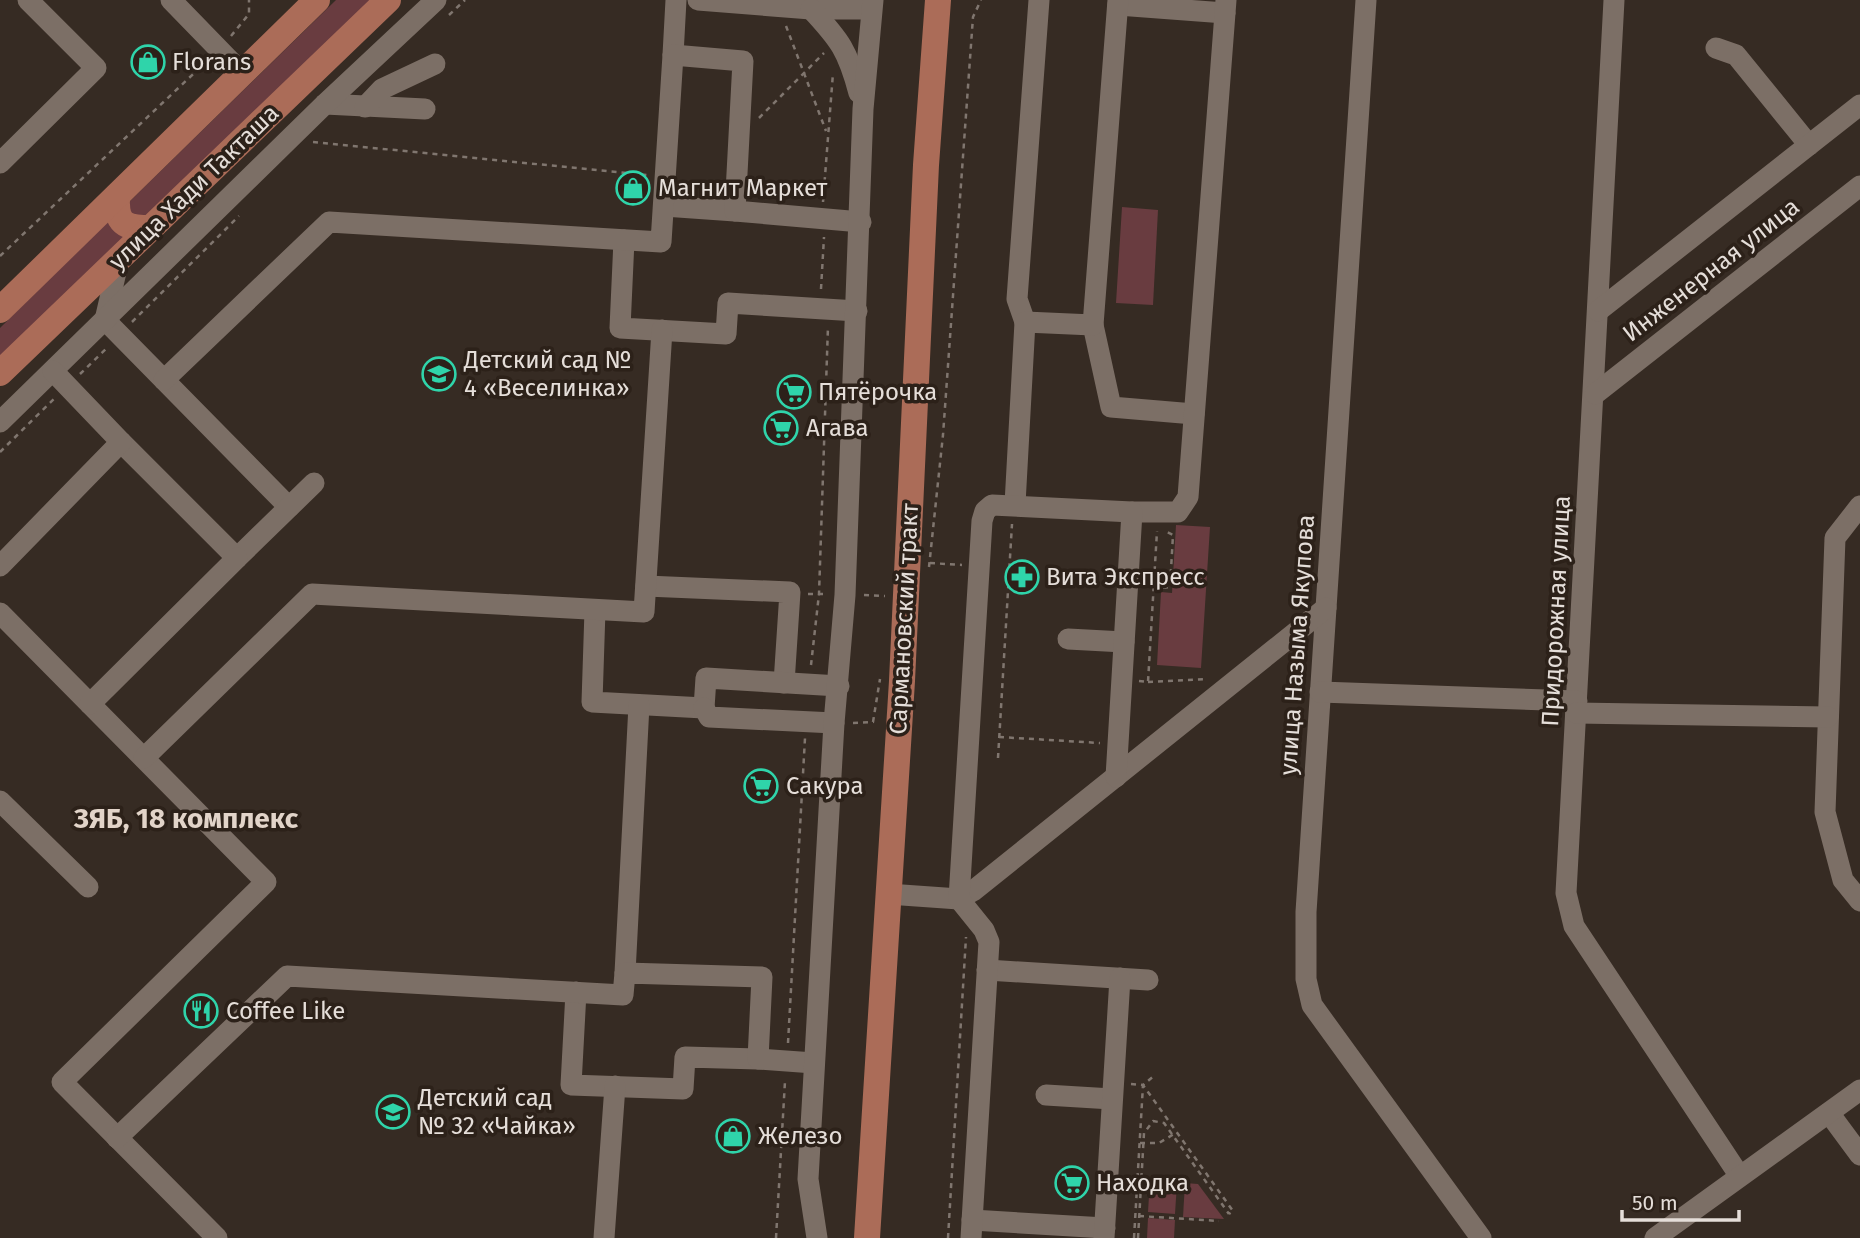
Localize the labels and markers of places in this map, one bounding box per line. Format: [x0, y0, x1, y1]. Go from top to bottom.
shop icon: Florans [129, 43, 167, 81]
place label: Florans [172, 48, 251, 76]
shop icon: Магнит Маркет [614, 169, 652, 207]
place label: Магнит Маркет [658, 174, 828, 202]
place label: Детский сад № 4 «Веселинка» [463, 346, 631, 402]
school or university icon: Детский сад № 4 «Веселинка» [420, 355, 458, 393]
supermarket icon: Пятёрочка [775, 373, 813, 411]
place label: Пятёрочка [818, 378, 937, 406]
supermarket icon: Агава [762, 409, 800, 447]
place label: Агава [806, 414, 869, 442]
pharmacy icon: Вита Экспресс [1003, 558, 1041, 596]
place label: Вита Экспресс [1046, 563, 1205, 591]
supermarket icon: Сакура [742, 767, 780, 805]
place label: Сакура [786, 772, 864, 800]
restaurant icon: Coffee Like [182, 992, 220, 1030]
place label: Coffee Like [226, 997, 345, 1025]
place label: Детский сад № 32 «Чайка» [417, 1084, 576, 1140]
school or university icon: Детский сад № 32 «Чайка» [374, 1093, 412, 1131]
shop icon: Железо [714, 1117, 752, 1155]
place label: Железо [758, 1122, 842, 1150]
supermarket icon: Находка [1053, 1164, 1091, 1202]
place label: Находка [1096, 1169, 1189, 1197]

